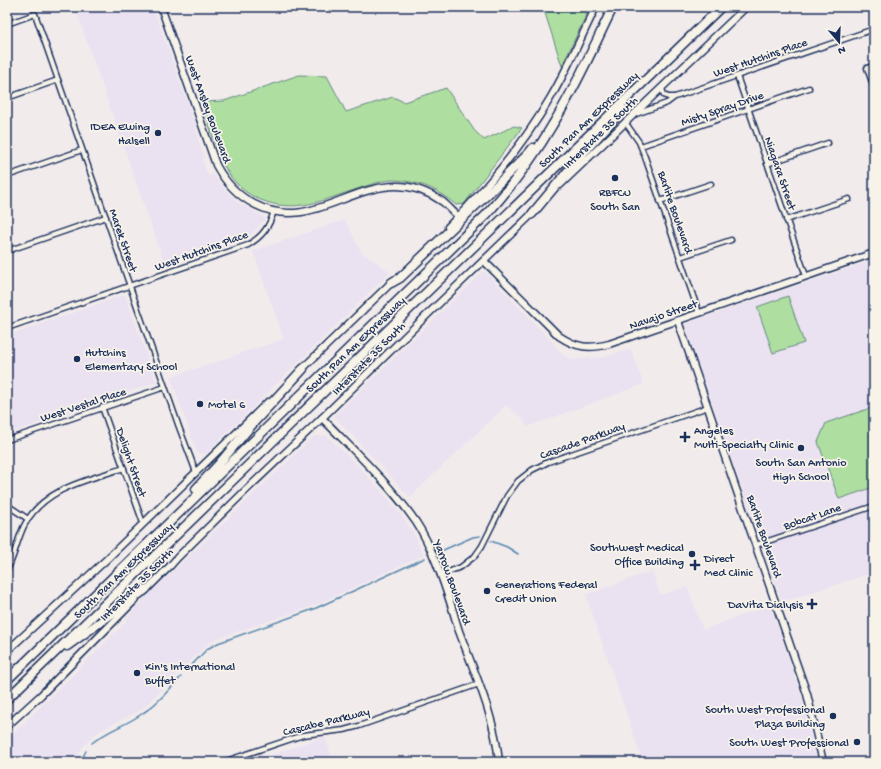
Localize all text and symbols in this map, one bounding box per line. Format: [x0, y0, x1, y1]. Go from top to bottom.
north arrow [819, 22, 859, 62]
street label: West Hutchins Place [712, 36, 810, 81]
text: N [836, 43, 847, 56]
street label: West Ansley Boulevard [181, 54, 233, 166]
street label: South Pan Am Expressway [537, 69, 642, 172]
street label: Misty Spray Drive [680, 89, 766, 131]
street label: Interstate 35 South [561, 94, 642, 173]
place label: IDEA Ewing Halsell [90, 121, 150, 149]
marker: IDEA Ewing Halsell [153, 128, 163, 138]
street label: Niagara Street [760, 135, 799, 213]
street label: Barlite Boulevard [653, 169, 695, 257]
marker: RBFCU South San [610, 173, 620, 183]
place label: RBFCU South San [590, 187, 640, 215]
street label: Marek Street [105, 207, 140, 275]
street label: West Hutchins Place [153, 228, 251, 275]
street label: South Pan Am Expressway [304, 294, 409, 397]
street label: Navajo Street [628, 297, 701, 334]
street label: Interstate 35 South [330, 319, 409, 399]
place label: Hutchins Elementary School [85, 347, 178, 375]
marker: Hutchins Elementary School [72, 354, 82, 364]
street label: West Vestal Place [39, 385, 129, 426]
marker: Motel 6 [195, 399, 205, 409]
place label: Motel 6 [208, 399, 246, 413]
street label: Cascade Parkway [538, 420, 627, 464]
street label: Delight Street [111, 425, 149, 500]
place label: Angeles Multi-Specialty Clinic [694, 425, 794, 453]
marker: Angeles Multi-Specialty Clinic [679, 431, 691, 443]
marker: South San Antonio High School [796, 443, 806, 453]
place label: South San Antonio High School [756, 457, 846, 485]
street label: Barlite Boulevard [742, 493, 784, 581]
street label: Bobcat Lane [781, 501, 844, 535]
street label: South Pan Am Expressway [72, 520, 177, 623]
street label: Yarrow Boulevard [429, 537, 473, 628]
place label: Southwest Medical Office Building [590, 542, 684, 570]
street label: Interstate 35 South [98, 545, 177, 625]
marker: Southwest Medical Office Building [687, 549, 697, 559]
place label: Direct Med Clinic [703, 553, 753, 581]
marker: Direct Med Clinic [689, 559, 701, 571]
place label: Generations Federal Credit Union [495, 579, 598, 607]
marker: Generations Federal Credit Union [482, 586, 492, 596]
marker: DaVita Dialysis [806, 598, 818, 610]
place label: DaVita Dialysis [727, 599, 804, 613]
place label: Kin's International Buffet [144, 661, 236, 689]
marker: Kin's International Buffet [132, 668, 142, 678]
place label: South West Professional Plaza Building [705, 704, 825, 732]
street label: Cascabe Parkway [282, 705, 371, 740]
marker: South West Professional Plaza Building [828, 711, 838, 721]
place label: South West Professional [729, 737, 849, 751]
marker: South West Professional [852, 737, 862, 747]

